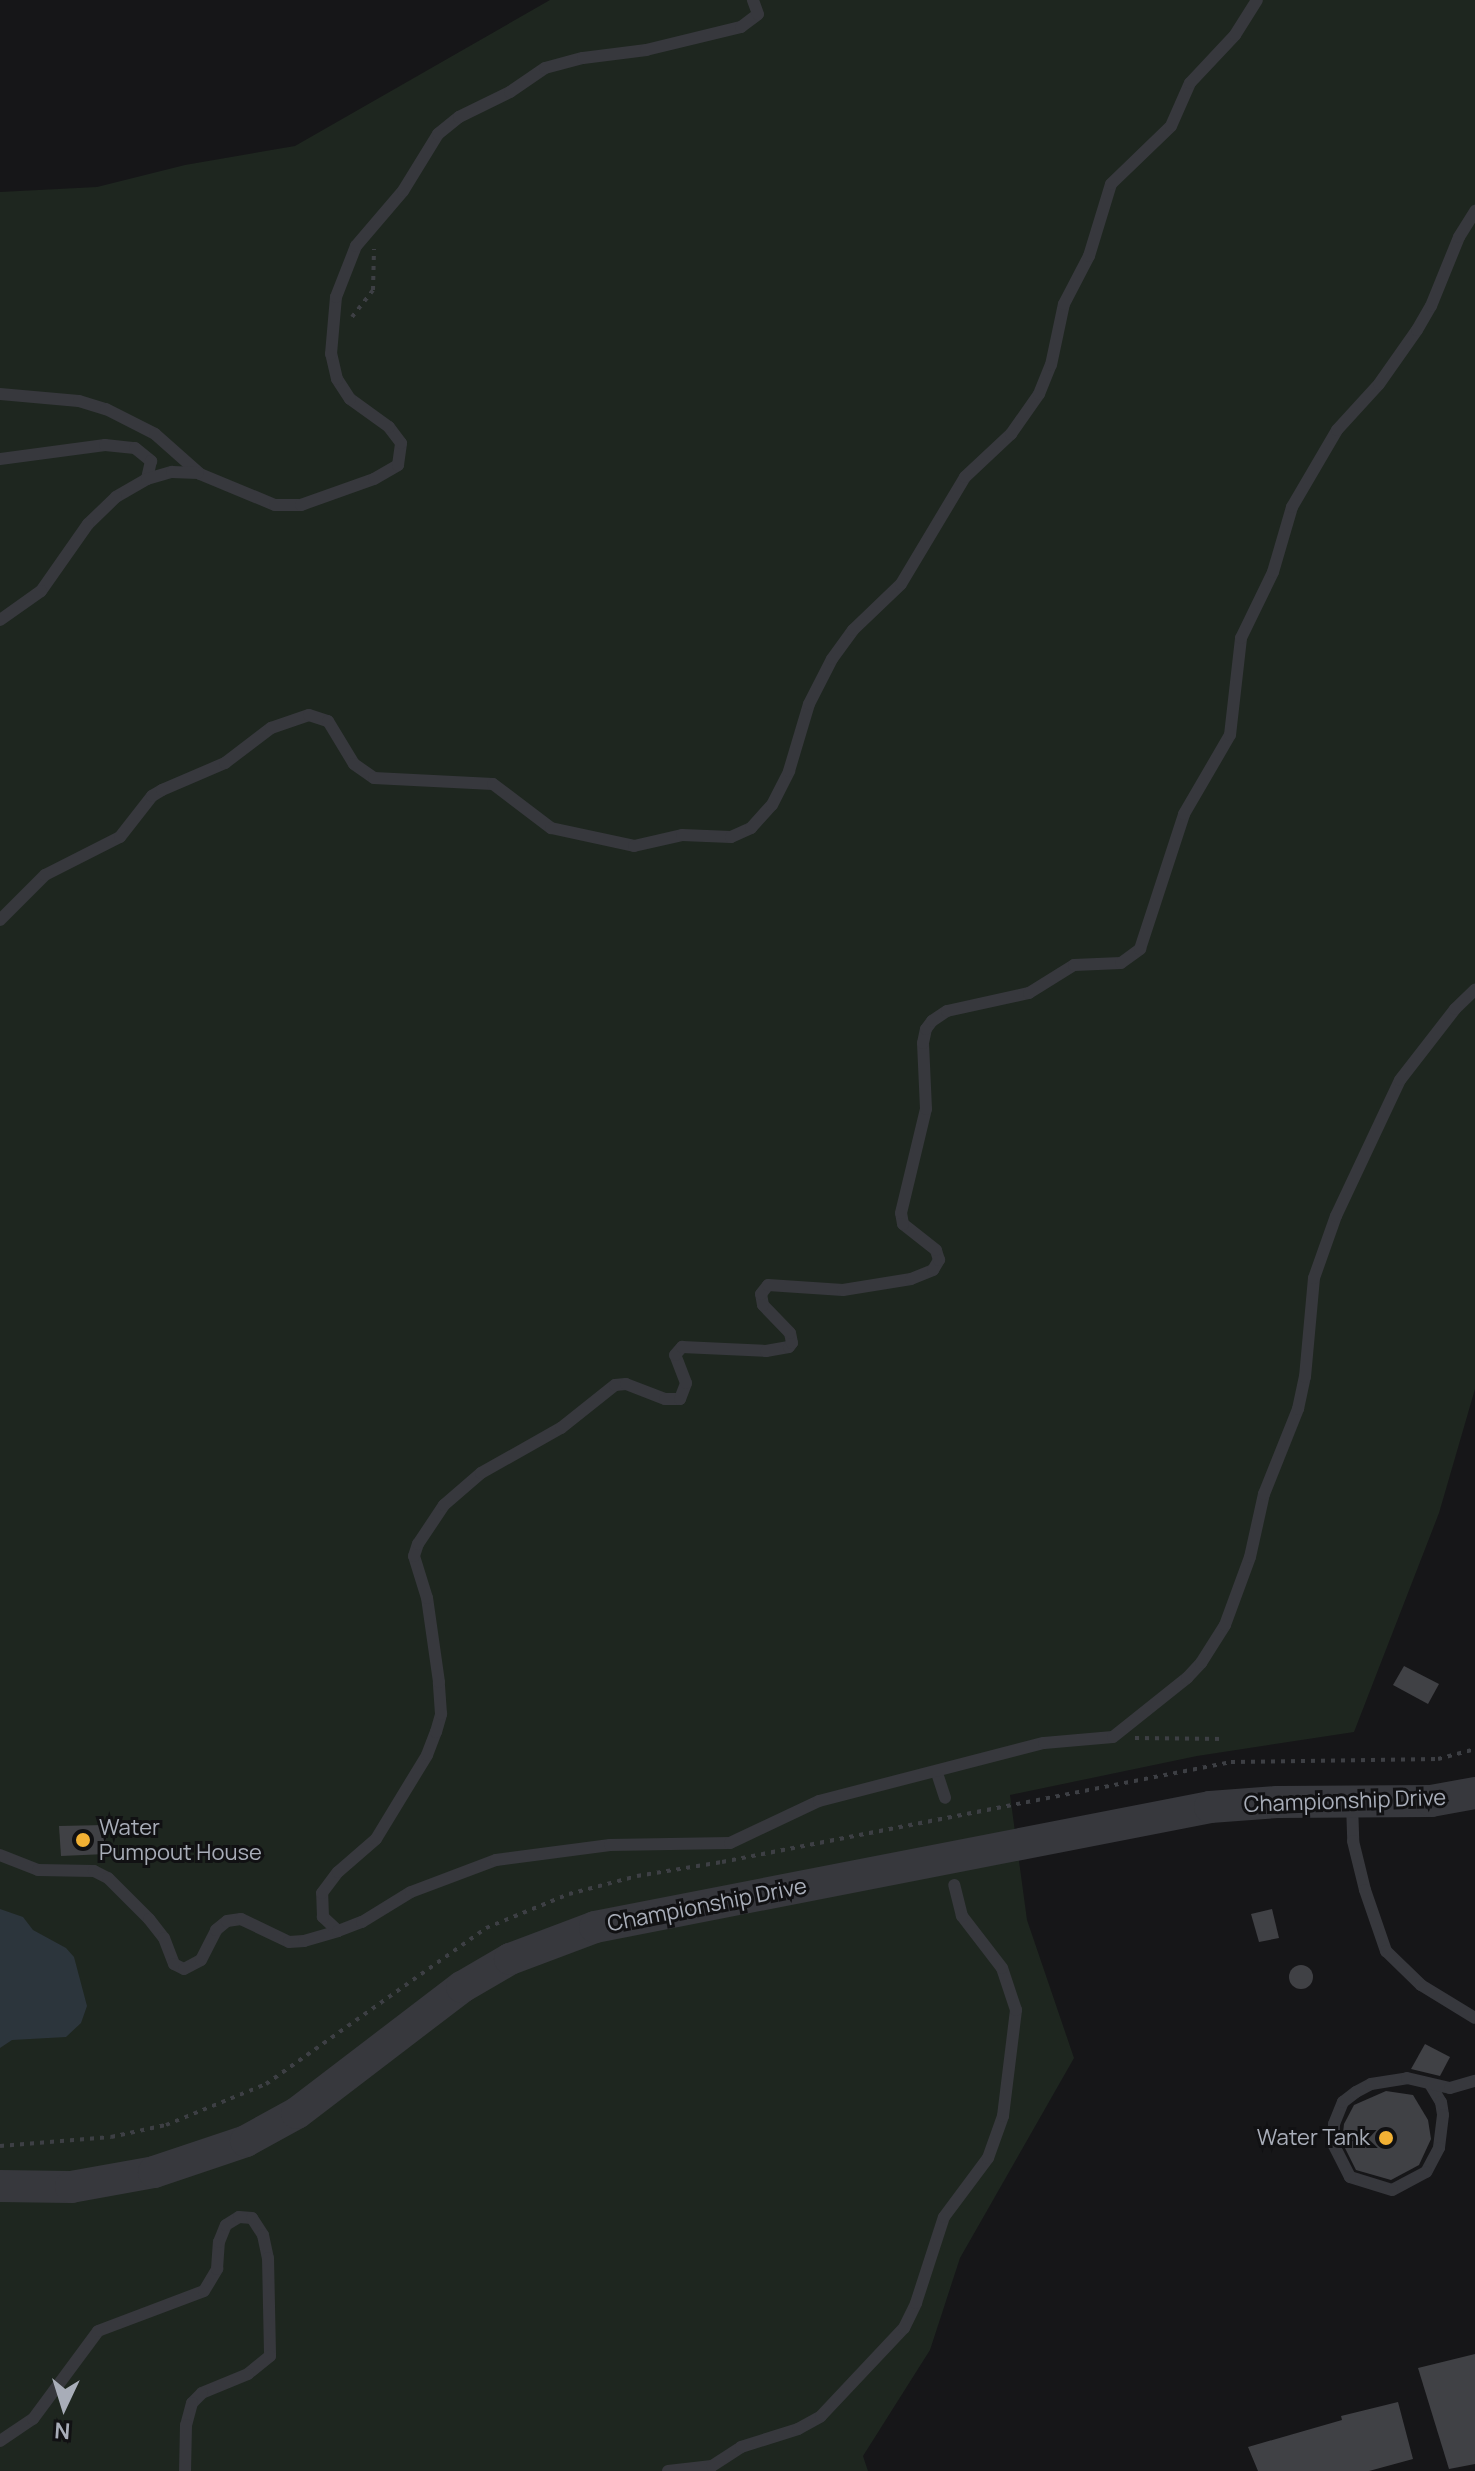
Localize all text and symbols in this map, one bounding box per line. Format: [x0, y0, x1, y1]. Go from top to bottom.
street label: Championship Drive [1243, 1784, 1447, 1818]
place label: Water Pumpout House [99, 1814, 262, 1866]
marker: Water Pumpout House [74, 1831, 92, 1849]
street label: Championship Drive [605, 1873, 809, 1937]
place label: Water Tank [1257, 2125, 1370, 2151]
marker: Water Tank [1377, 2129, 1395, 2147]
north arrow [24, 2367, 104, 2447]
text: N [53, 2415, 71, 2446]

